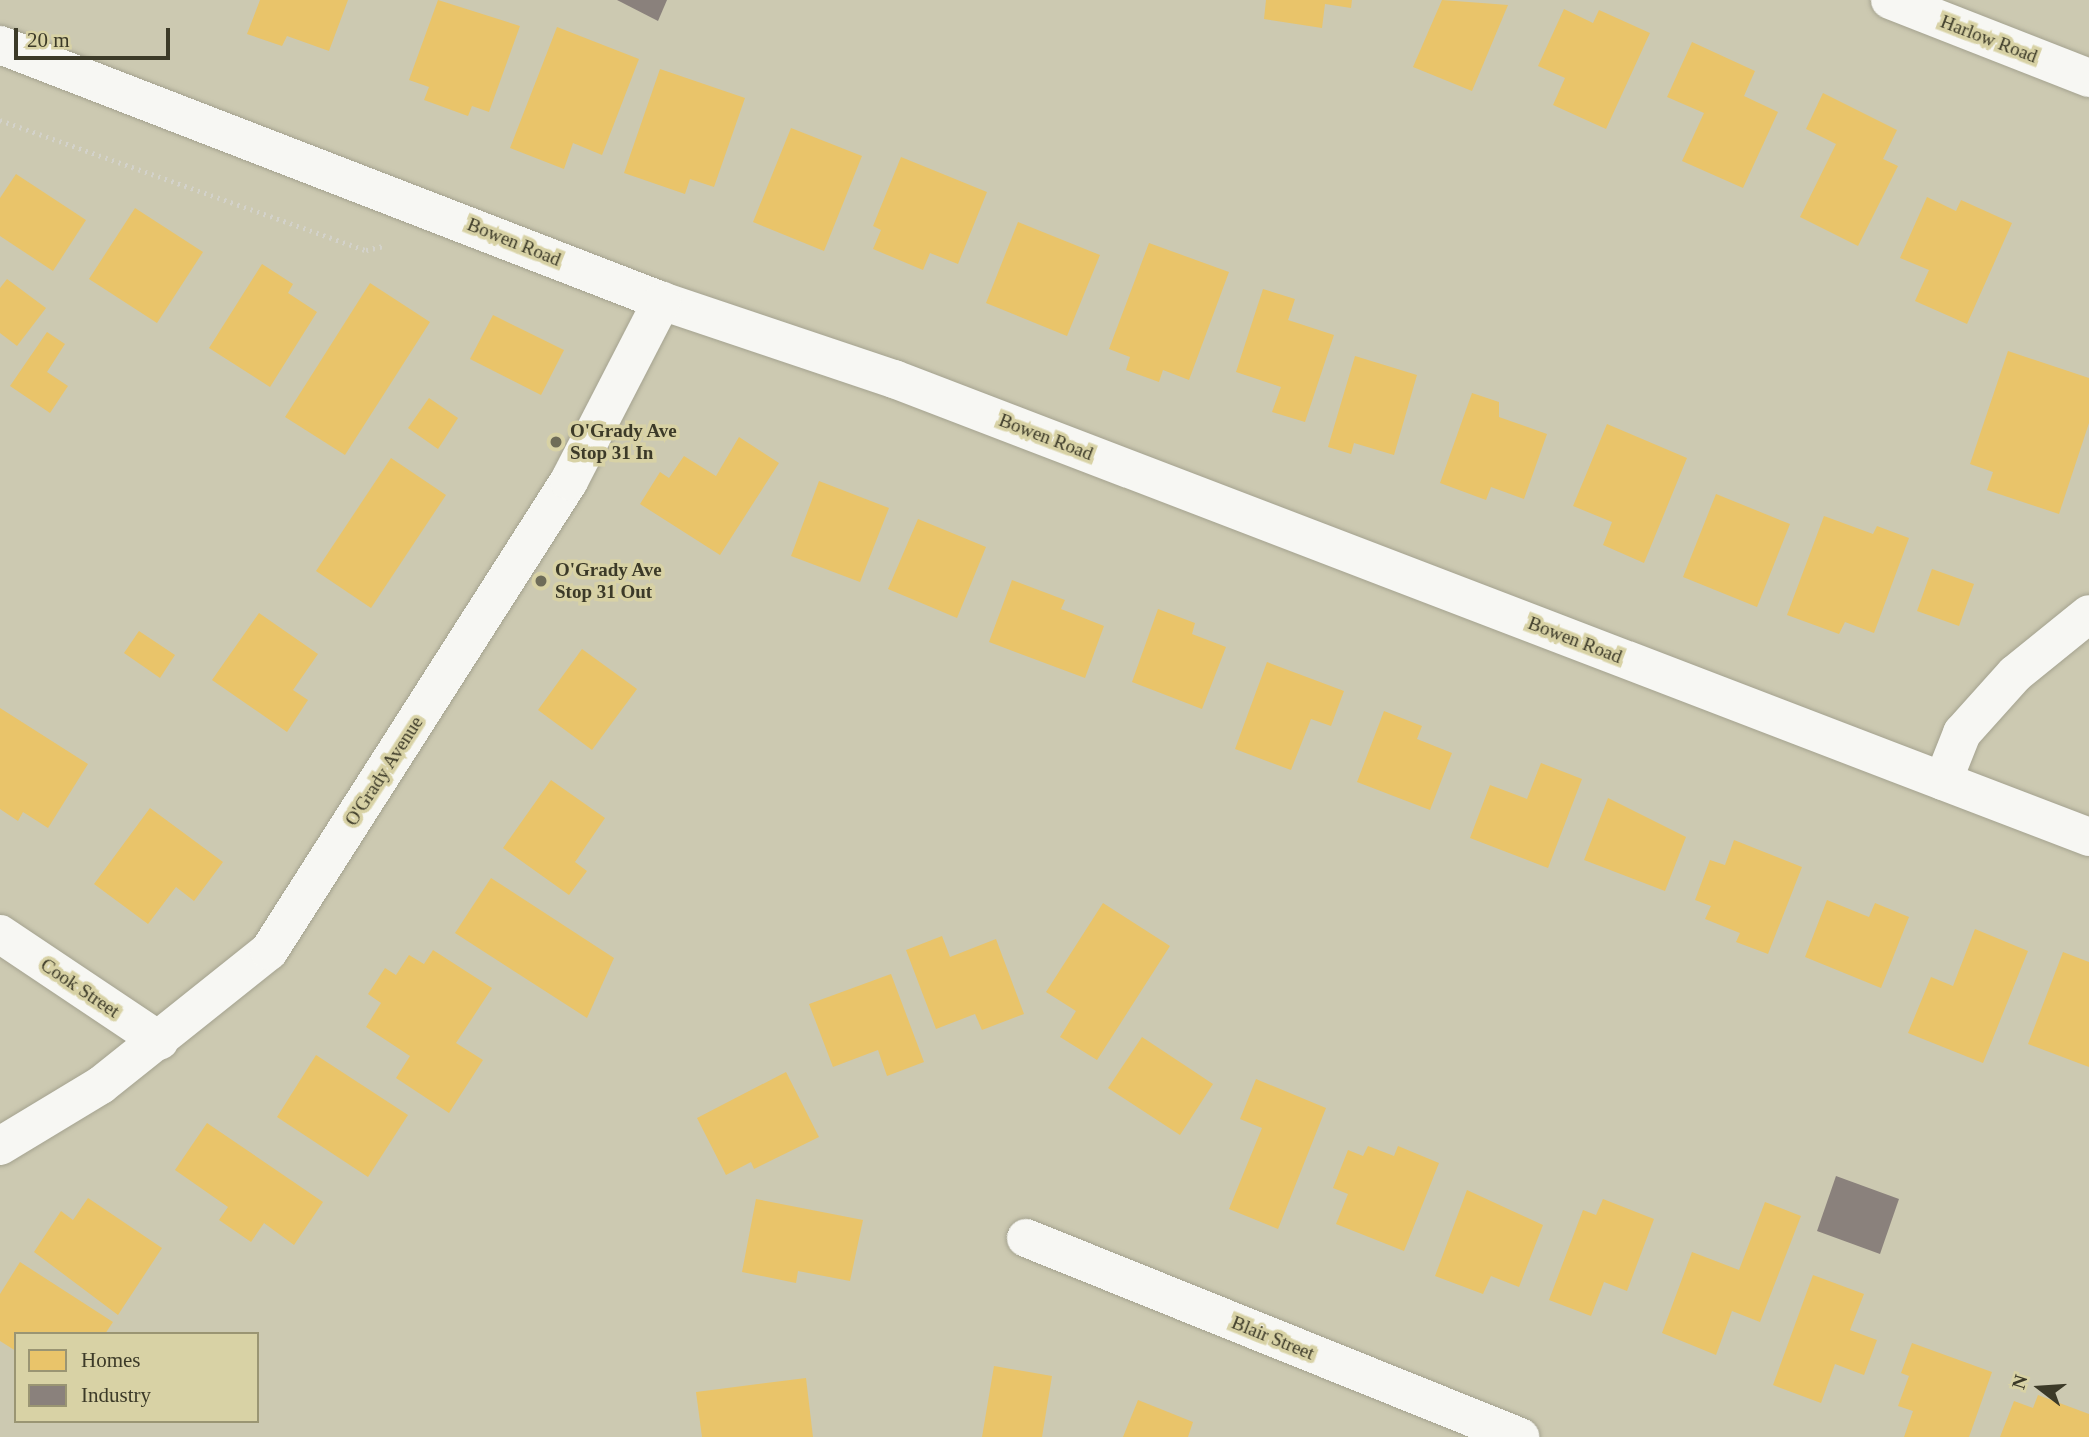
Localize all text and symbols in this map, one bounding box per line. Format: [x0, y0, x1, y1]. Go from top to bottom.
street label: Harlow Road [1937, 10, 2041, 68]
scale bar [18, 14, 173, 58]
text: 20 m [27, 28, 70, 52]
street label: Bowen Road [464, 213, 564, 271]
street label: Bowen Road [996, 409, 1096, 465]
place label: O'Grady Ave Stop 31 In [570, 420, 678, 464]
marker: O'Grady Ave Stop 31 In [548, 434, 564, 450]
place label: O'Grady Ave Stop 31 Out [555, 559, 663, 603]
marker: O'Grady Ave Stop 31 Out [533, 573, 549, 589]
street label: Bowen Road [1525, 612, 1625, 668]
street label: O'Grady Avenue [340, 712, 428, 830]
street label: Cook Street [36, 953, 124, 1023]
street label: Blair Street [1228, 1311, 1318, 1365]
legend [14, 1332, 259, 1423]
text: Homes [81, 1348, 141, 1372]
north arrow [2005, 1353, 2075, 1423]
text: N [2007, 1372, 2031, 1391]
text: Industry [81, 1383, 151, 1407]

